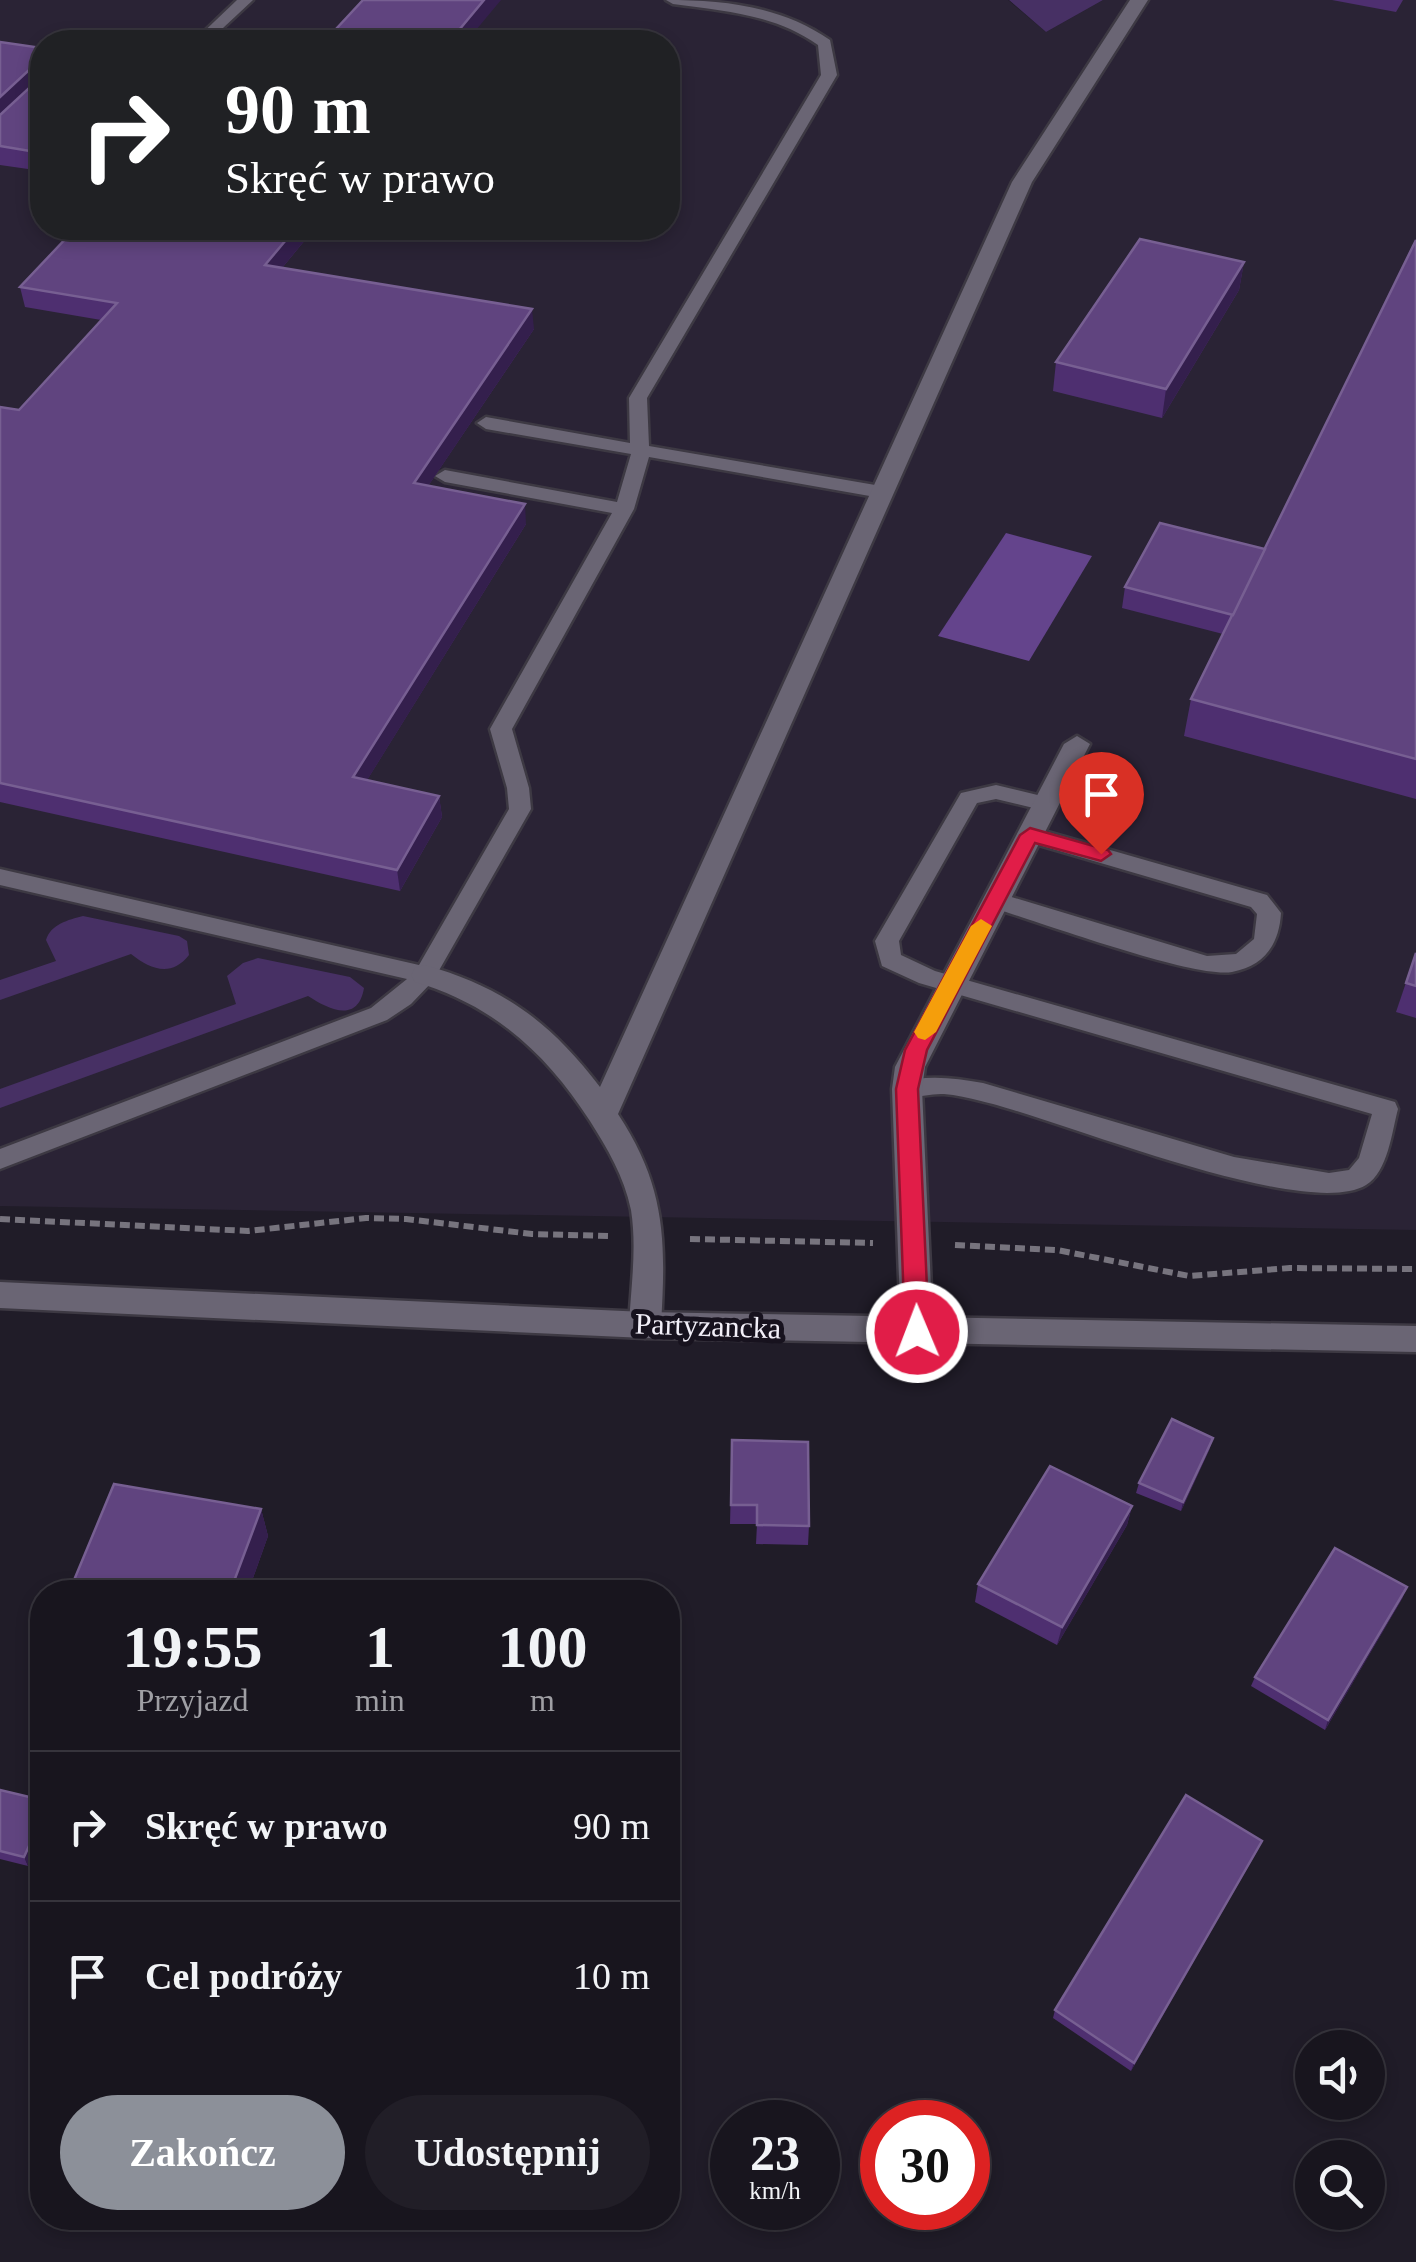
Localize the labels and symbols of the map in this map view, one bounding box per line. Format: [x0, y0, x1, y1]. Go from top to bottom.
pin [1059, 752, 1144, 855]
position arrow [865, 1280, 969, 1384]
street label: Partyzancka [634, 1306, 782, 1345]
speed limit sign: 30 [860, 2100, 990, 2230]

